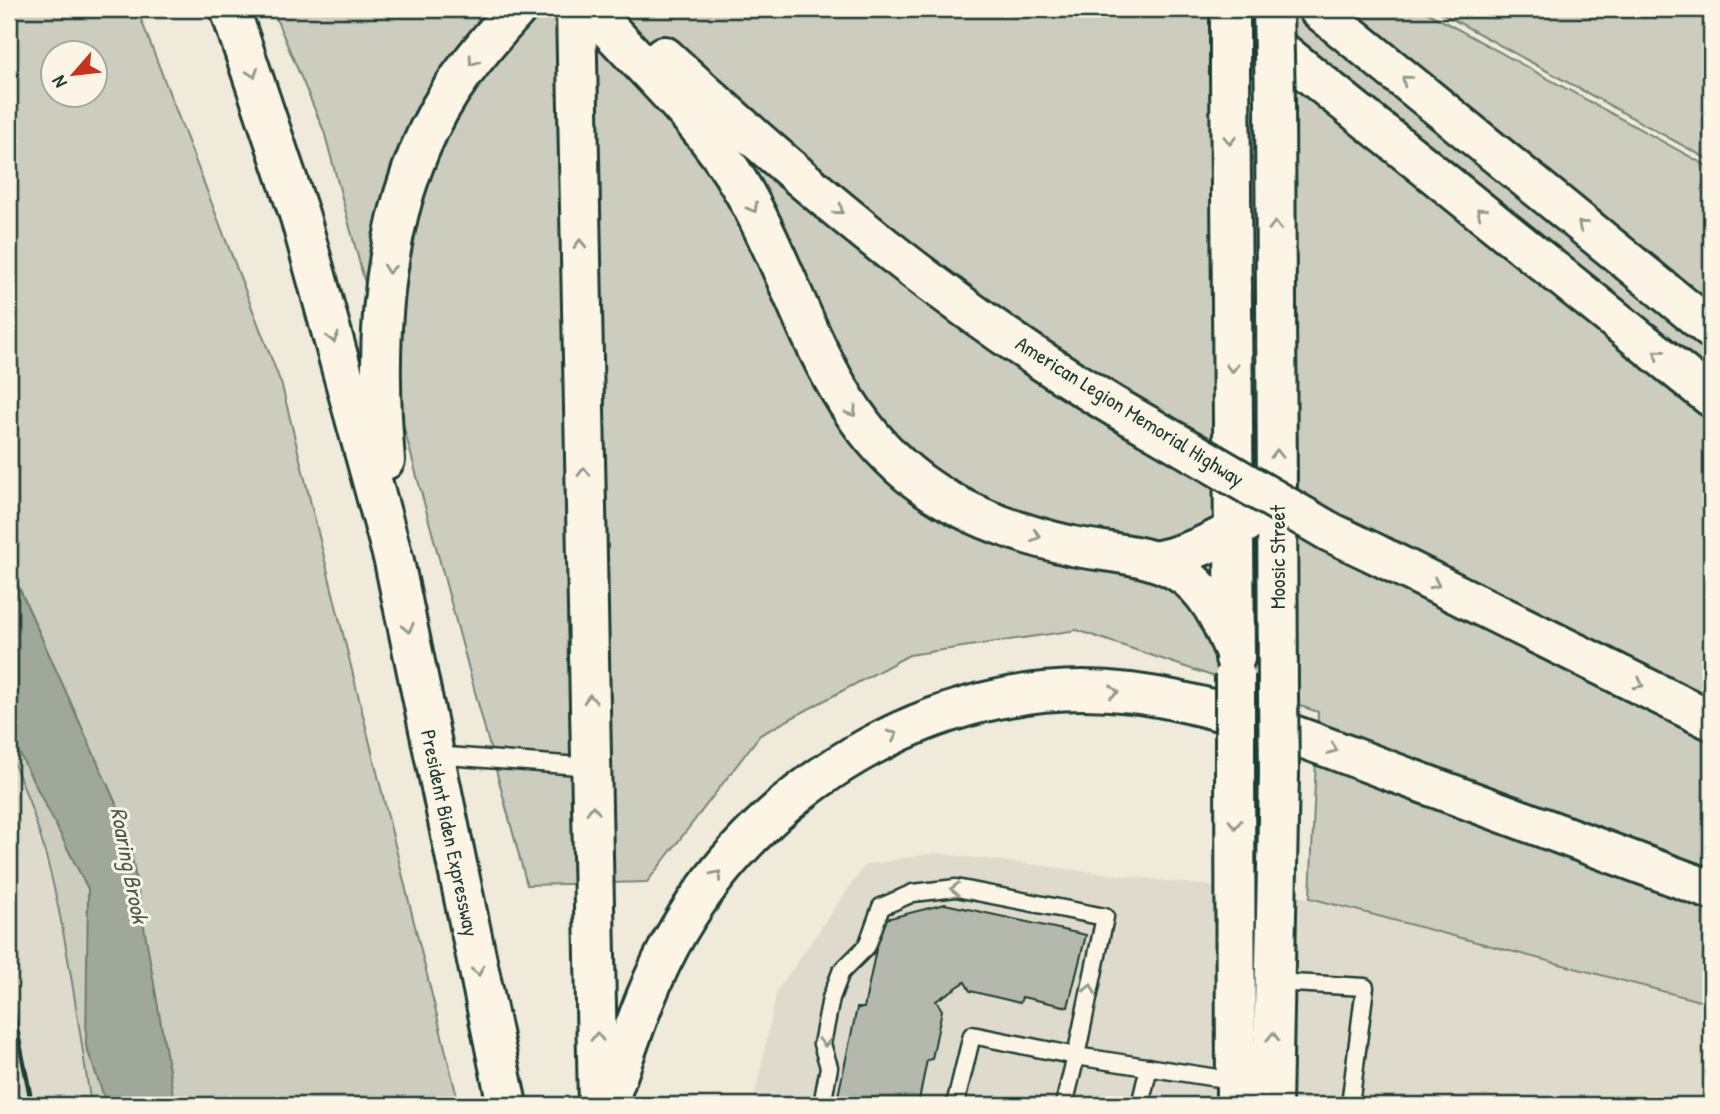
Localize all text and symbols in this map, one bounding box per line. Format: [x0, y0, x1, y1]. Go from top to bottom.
north arrow [38, 38, 108, 108]
one-way arrow [469, 53, 482, 66]
one-way arrow [245, 66, 259, 78]
text: N [45, 71, 73, 93]
one-way arrow [1401, 76, 1413, 89]
one-way arrow [1223, 135, 1238, 146]
one-way arrow [745, 201, 758, 213]
one-way arrow [832, 201, 844, 214]
one-way arrow [1476, 208, 1489, 220]
one-way arrow [1267, 220, 1283, 231]
one-way arrow [1577, 221, 1590, 233]
one-way arrow [572, 238, 588, 249]
one-way arrow [382, 264, 397, 275]
street label: American Legion Memorial Highway [1010, 329, 1250, 493]
one-way arrow [324, 331, 339, 343]
one-way arrow [1653, 350, 1666, 363]
one-way arrow [1224, 363, 1240, 374]
one-way arrow [844, 404, 857, 417]
one-way arrow [1269, 448, 1284, 459]
one-way arrow [576, 466, 592, 476]
street label: Moosic Street [1263, 504, 1292, 609]
one-way arrow [1030, 528, 1042, 543]
one-way arrow [1428, 575, 1440, 589]
one-way arrow [399, 622, 414, 634]
one-way arrow [1632, 676, 1644, 690]
one-way arrow [1109, 684, 1120, 700]
one-way arrow [582, 693, 597, 704]
street label: President Biden Expressway [414, 727, 486, 939]
one-way arrow [886, 729, 898, 743]
one-way arrow [1327, 740, 1339, 754]
water label: Roaring Brook [103, 804, 157, 928]
one-way arrow [585, 804, 601, 814]
one-way arrow [1227, 820, 1243, 830]
one-way arrow [708, 870, 721, 882]
one-way arrow [949, 882, 960, 897]
one-way arrow [470, 965, 485, 977]
one-way arrow [1082, 983, 1096, 995]
one-way arrow [589, 1031, 604, 1042]
one-way arrow [1265, 1031, 1281, 1042]
one-way arrow [817, 1037, 833, 1048]

